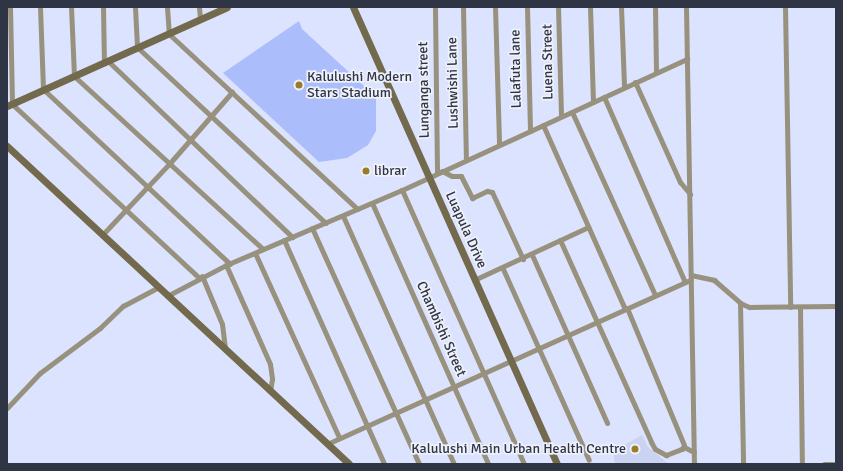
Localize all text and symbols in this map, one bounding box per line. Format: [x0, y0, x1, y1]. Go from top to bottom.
street label: Luena Street [539, 24, 557, 100]
street label: Lalafuta lane [507, 29, 525, 109]
street label: Lushwishi Lane [444, 37, 462, 129]
street label: Lunganga street [415, 41, 433, 139]
place label: Kalulushi Modern Stars Stadium [307, 69, 412, 102]
marker: Kalulushi Modern Stars Stadium [294, 80, 304, 90]
place label: librar [374, 163, 407, 179]
marker: librar [361, 166, 371, 176]
street label: Luapula Drive [442, 189, 490, 271]
street label: Chambishi Street [412, 279, 470, 379]
place label: Kalulushi Main Urban Health Centre [411, 441, 626, 457]
marker: Kalulushi Main Urban Health Centre [629, 443, 641, 455]

